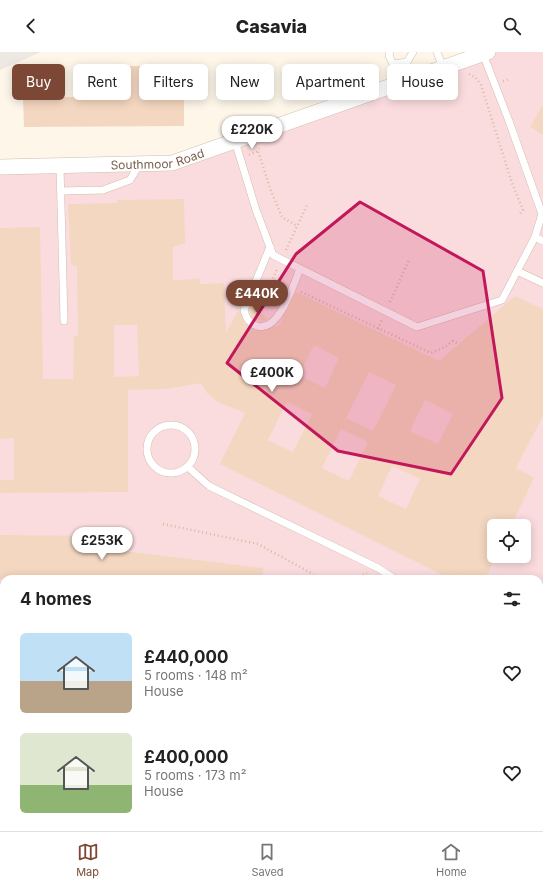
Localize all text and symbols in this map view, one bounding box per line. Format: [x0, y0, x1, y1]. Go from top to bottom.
icon: back [20, 15, 42, 37]
icon: search [501, 15, 523, 37]
text: Casavia [236, 16, 307, 37]
chip: Buy [12, 64, 65, 100]
chip: Rent [73, 64, 131, 100]
chip: Filters [139, 64, 208, 100]
chip: New [216, 64, 274, 100]
chip: Apartment [282, 64, 379, 100]
chip: House [387, 64, 458, 100]
pin: £220K [224, 116, 280, 150]
text: £220K [231, 121, 273, 137]
street label: Southmoor Road [110, 145, 206, 172]
pin: £440K [229, 280, 285, 314]
text: £440K [235, 285, 279, 301]
pin: £400K [244, 359, 300, 393]
text: £400K [250, 364, 294, 380]
map controls [487, 519, 531, 563]
button: locate [487, 519, 531, 563]
pin: £253K [74, 527, 130, 561]
text: £253K [81, 532, 123, 548]
icon: filters [501, 588, 523, 610]
text: 4 homes [20, 589, 92, 609]
text: £440,000 [144, 647, 228, 667]
icon: home [52, 649, 100, 697]
icon: heart [501, 662, 523, 684]
text: 5 rooms · 148 m² [144, 667, 248, 683]
text: House [144, 683, 184, 699]
text: £400,000 [144, 747, 228, 767]
icon: home [52, 749, 100, 797]
icon: heart [501, 762, 523, 784]
text: 5 rooms · 173 m² [144, 767, 246, 783]
text: House [144, 783, 184, 799]
tab: Map [76, 841, 99, 879]
tab: Saved [251, 841, 284, 879]
tab: Home [436, 841, 467, 879]

